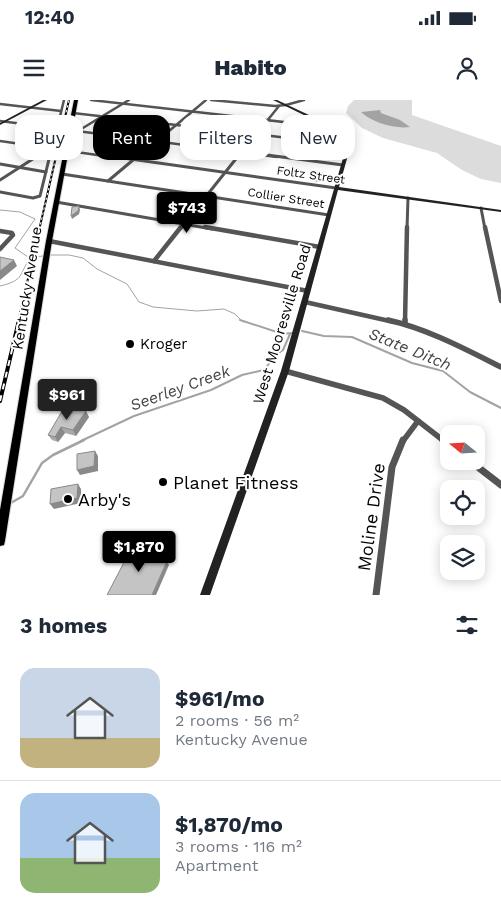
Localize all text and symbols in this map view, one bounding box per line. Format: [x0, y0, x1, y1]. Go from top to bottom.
text: 12:40 [25, 6, 75, 29]
icon: menu [20, 54, 48, 82]
icon: person [453, 54, 481, 82]
text: Habito [214, 55, 287, 80]
chip: Buy [15, 115, 83, 160]
chip: Rent [93, 115, 170, 160]
chip: Filters [180, 115, 271, 160]
chip: New [281, 115, 355, 160]
street label: Foltz Street [276, 163, 346, 187]
street label: Collier Street [247, 185, 325, 211]
pin: $743 [157, 192, 217, 234]
text: $743 [168, 198, 206, 217]
street label: Kentucky Avenue [8, 225, 46, 351]
street label: West Mooresville Road [249, 242, 315, 406]
water label: State Ditch [366, 324, 454, 374]
place label: Kroger [140, 335, 187, 353]
marker: Kroger [124, 338, 136, 350]
water label: Seerley Creek [127, 361, 234, 415]
pin: $961 [37, 378, 97, 421]
text: $961 [49, 385, 85, 404]
north arrow [440, 425, 485, 470]
map controls [440, 425, 485, 580]
street label: Moline Drive [353, 462, 389, 572]
place label: Planet Fitness [173, 472, 298, 493]
marker: Planet Fitness [157, 476, 169, 488]
button: locate [440, 480, 485, 525]
place label: Arby's [78, 489, 131, 510]
marker: Arby's [62, 493, 74, 505]
pin: $1,870 [98, 530, 180, 573]
button: layers [440, 535, 485, 580]
text: $1,870 [114, 537, 164, 556]
icon: filters [453, 611, 481, 639]
text: 3 homes [20, 613, 107, 638]
text: $961/mo [175, 686, 264, 711]
icon: home [60, 688, 120, 748]
text: 2 rooms · 56 m² [175, 711, 299, 730]
text: Kentucky Avenue [175, 730, 308, 749]
text: $1,870/mo [175, 812, 283, 837]
icon: home [60, 813, 120, 873]
text: 3 rooms · 116 m² [175, 837, 302, 856]
text: Apartment [175, 856, 258, 875]

